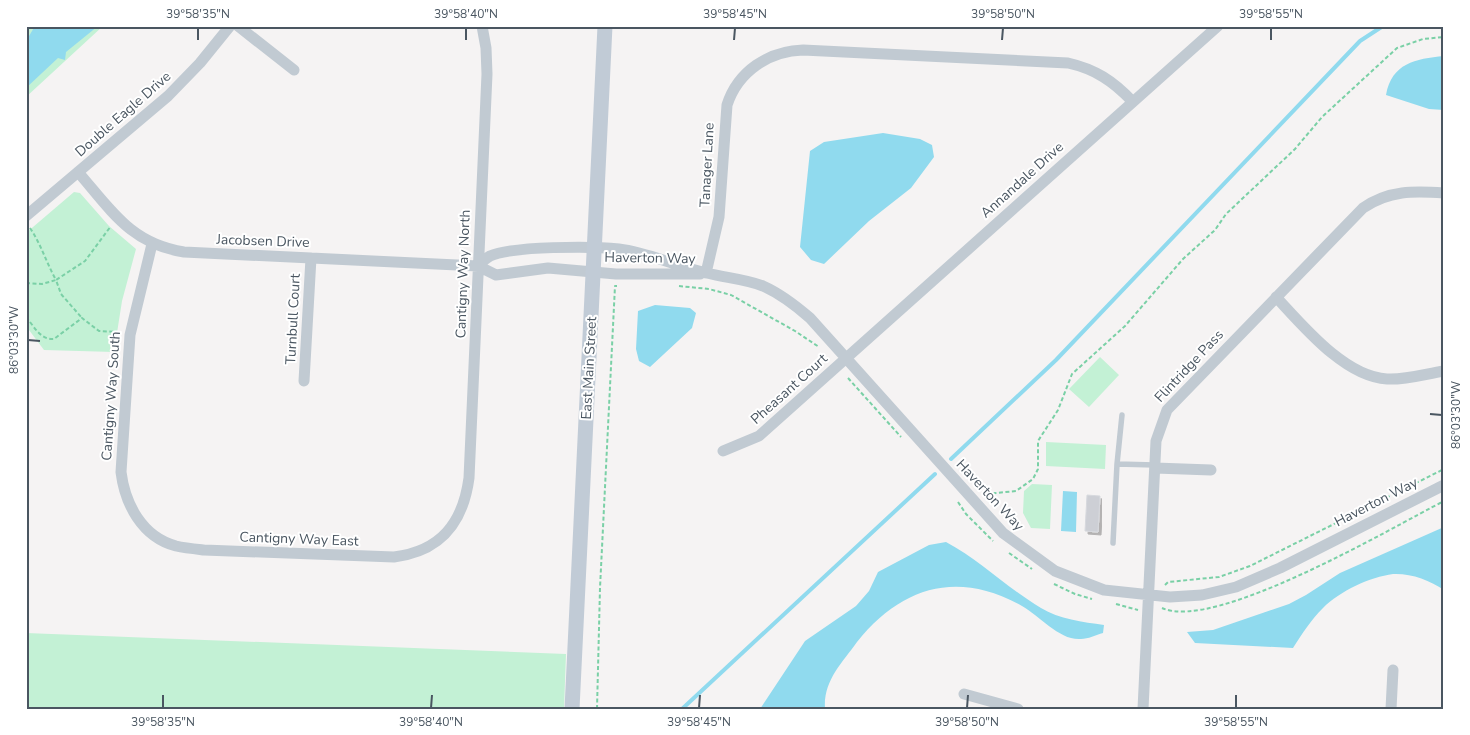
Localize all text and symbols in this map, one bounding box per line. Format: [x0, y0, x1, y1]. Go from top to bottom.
text: 39°58'35"N [166, 6, 230, 22]
text: 39°58'40"N [434, 6, 498, 22]
text: 39°58'45"N [703, 6, 767, 22]
text: 39°58'50"N [971, 6, 1035, 22]
text: 39°58'55"N [1239, 6, 1303, 22]
street label: Double Eagle Drive [71, 67, 175, 161]
street label: Tanager Lane [695, 122, 719, 208]
street label: Annandale Drive [976, 138, 1068, 222]
street label: Cantigny Way North [451, 209, 475, 339]
street label: Jacobsen Drive [215, 230, 310, 252]
street label: Haverton Way [604, 248, 697, 268]
street label: Turnbull Court [281, 273, 305, 365]
text: 86°03'30"W [6, 306, 22, 374]
street label: East Main Street [577, 316, 601, 420]
street label: Flintridge Pass [1150, 325, 1228, 406]
street label: Cantigny Way South [97, 331, 125, 461]
street label: Pheasant Court [747, 349, 832, 429]
text: 86°03'30"W [1448, 381, 1464, 449]
street label: Haverton Way [952, 455, 1029, 535]
street label: Haverton Way [1331, 472, 1422, 531]
street label: Cantigny Way East [239, 527, 359, 551]
text: 39°58'35"N [131, 714, 195, 730]
text: 39°58'40"N [399, 714, 463, 730]
text: 39°58'45"N [667, 714, 731, 730]
text: 39°58'50"N [935, 714, 999, 730]
text: 39°58'55"N [1204, 714, 1268, 730]

